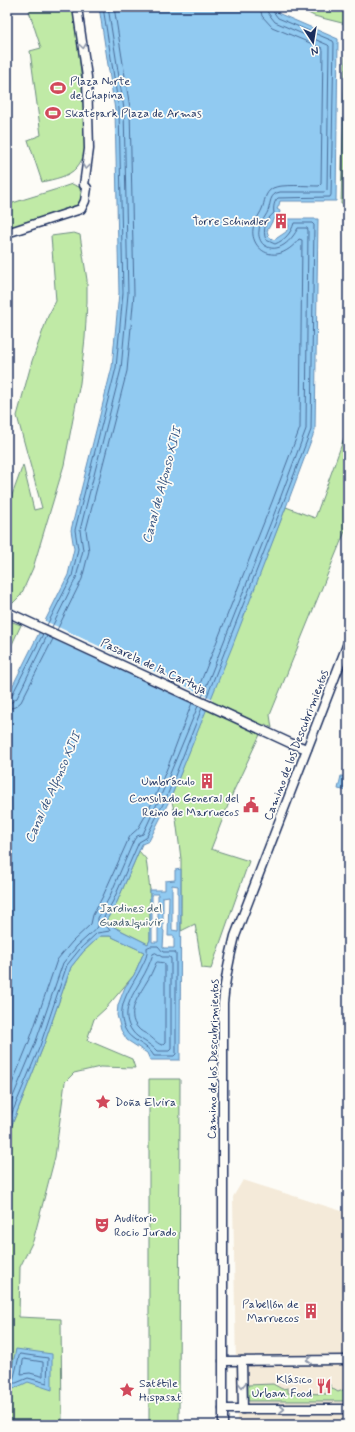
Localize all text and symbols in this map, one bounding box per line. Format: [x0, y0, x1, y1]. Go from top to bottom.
north arrow [293, 22, 333, 62]
one-way arrow [78, 43, 87, 49]
text: N [310, 43, 320, 58]
place label: Plaza Norte de Chapina [70, 74, 130, 104]
sports icon: Plaza Norte de Chapina [49, 79, 67, 97]
sports icon: Skatepark Plaza de Armas [44, 104, 62, 122]
place label: Skatepark Plaza de Armas [65, 106, 202, 122]
one-way arrow [82, 164, 91, 170]
building icon: Torre Schindler [272, 212, 290, 230]
place label: Torre Schindler [192, 214, 269, 230]
water label: Canal de Alfonso XIII [139, 423, 188, 546]
street label: Pasarela de la Cartuja [98, 635, 209, 699]
street label: Camino de los Descubrimientos [261, 667, 333, 823]
water label: Canal de Alfonso XIII [21, 728, 87, 846]
building icon: Umbráculo [198, 772, 216, 790]
place label: Umbráculo [141, 774, 195, 790]
place label: Consulado General del Reino de Marruecos [129, 791, 240, 821]
public building icon: Consulado General del Reino de Marruecos [242, 796, 260, 814]
park label: Jardines del Guadalquivir [99, 901, 163, 931]
street label: Camino de los Descubrimientos [205, 979, 223, 1139]
place icon: Doña Elvira [94, 1093, 112, 1111]
place label: Doña Elvira [115, 1095, 176, 1111]
place label: Auditorio Rocio Jurado [114, 1211, 177, 1241]
theatre icon: Auditorio Rocio Jurado [93, 1216, 111, 1234]
place label: Pabellón de Marruecos [242, 1297, 299, 1327]
building icon: Pabellón de Marruecos [302, 1302, 320, 1320]
one-way arrow [306, 1356, 312, 1364]
place label: Klásico Urban Food [252, 1372, 312, 1402]
place label: Satétile Hispasat [139, 1376, 182, 1406]
restaurant icon: Klásico Urban Food [315, 1377, 333, 1395]
place icon: Satétile Hispasat [118, 1381, 136, 1399]
one-way arrow [238, 1382, 246, 1388]
one-way arrow [279, 1405, 285, 1413]

